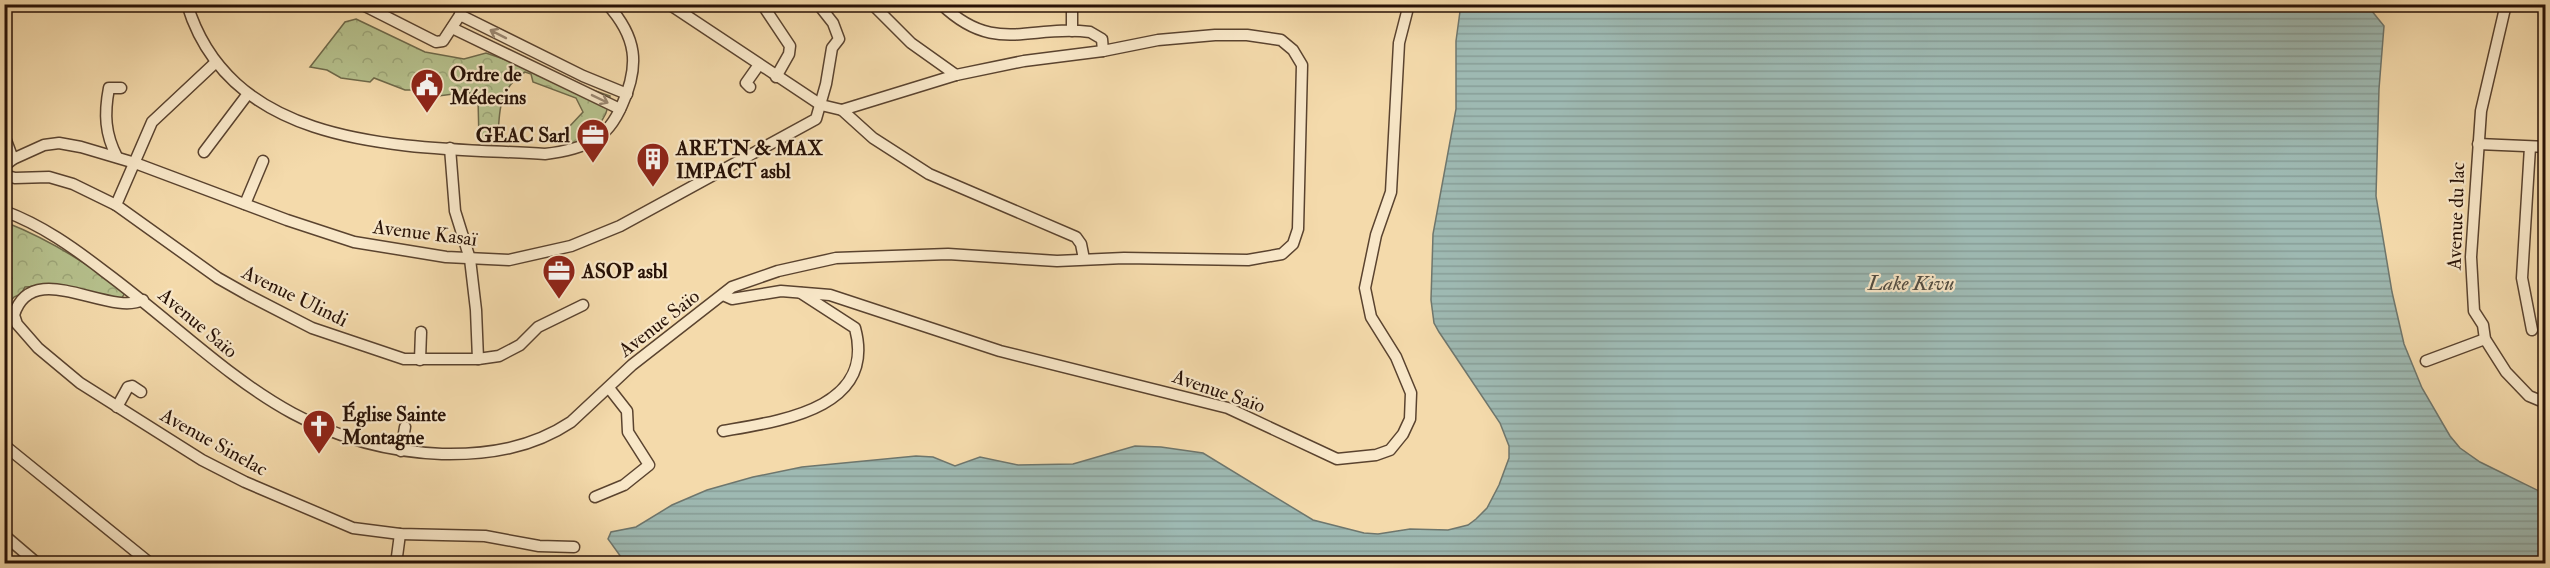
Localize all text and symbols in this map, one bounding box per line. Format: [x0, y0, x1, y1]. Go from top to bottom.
one-way arrow [489, 28, 507, 39]
place label: Ordre de Médecins [449, 62, 526, 110]
public building icon: Ordre de Médecins [409, 67, 445, 114]
one-way arrow [590, 93, 608, 105]
office icon: GEAC Sarl [575, 117, 611, 164]
place label: GEAC Sarl [476, 123, 571, 148]
place label: ARETN & MAX IMPACT asbl [675, 136, 823, 184]
building icon: ARETN & MAX IMPACT asbl [635, 141, 671, 188]
street label: Avenue du lac [2442, 162, 2470, 271]
street label: Avenue Kasaï [371, 214, 479, 252]
office icon: ASOP asbl [541, 253, 577, 300]
street label: Avenue Ulindi [237, 259, 352, 332]
place label: ASOP asbl [581, 259, 669, 284]
water label: Lake Kivu [1867, 270, 1954, 297]
street label: Avenue Saïo [152, 282, 243, 364]
street label: Avenue Saïo [613, 284, 705, 363]
street label: Avenue Saïo [1168, 363, 1269, 418]
place label: Église Sainte Montagne [341, 401, 446, 451]
street label: Avenue Sinelac [155, 402, 272, 482]
church icon: Église Sainte Montagne [301, 408, 337, 455]

